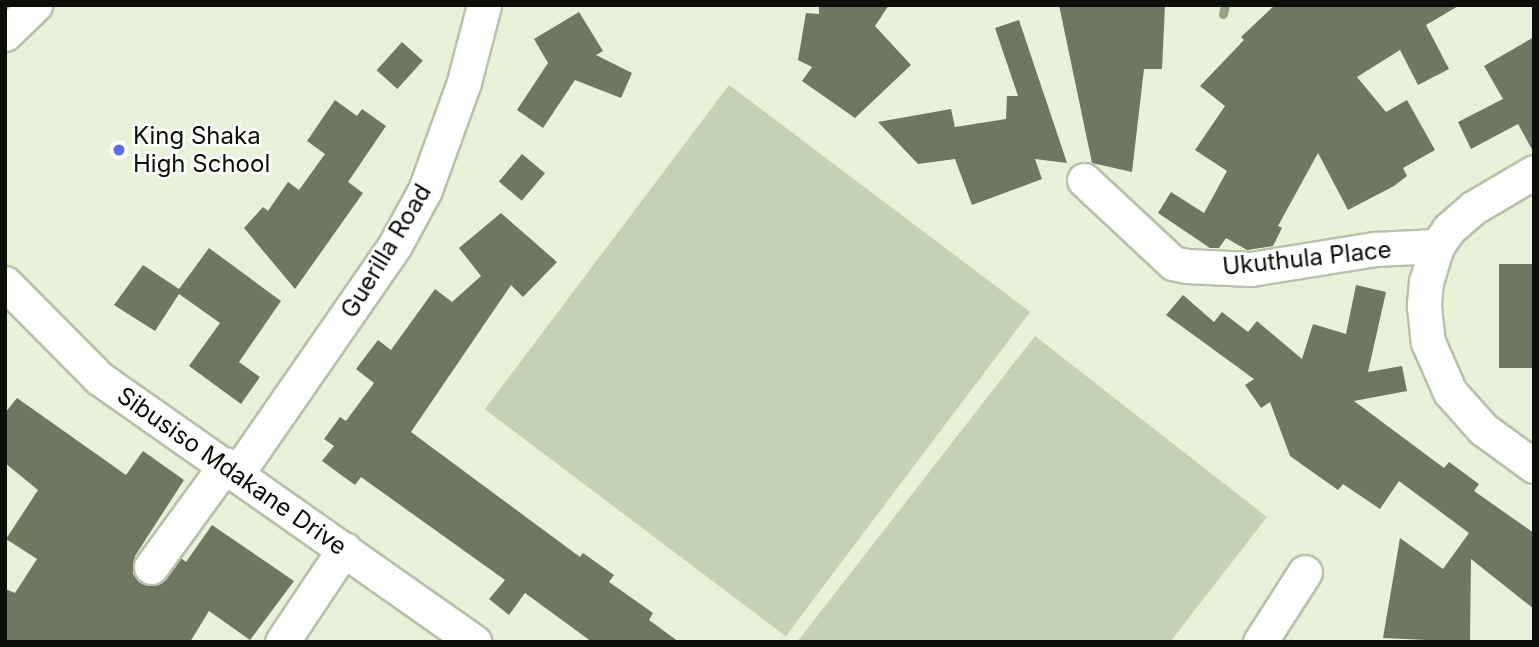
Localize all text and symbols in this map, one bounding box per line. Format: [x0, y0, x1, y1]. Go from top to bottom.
place label: King Shaka High School [133, 122, 270, 178]
marker: King Shaka High School [111, 142, 127, 158]
street label: Guerilla Road [335, 179, 437, 323]
street label: Ukuthula Place [1221, 235, 1393, 281]
street label: Sibusiso Mdakane Drive [112, 381, 352, 561]

